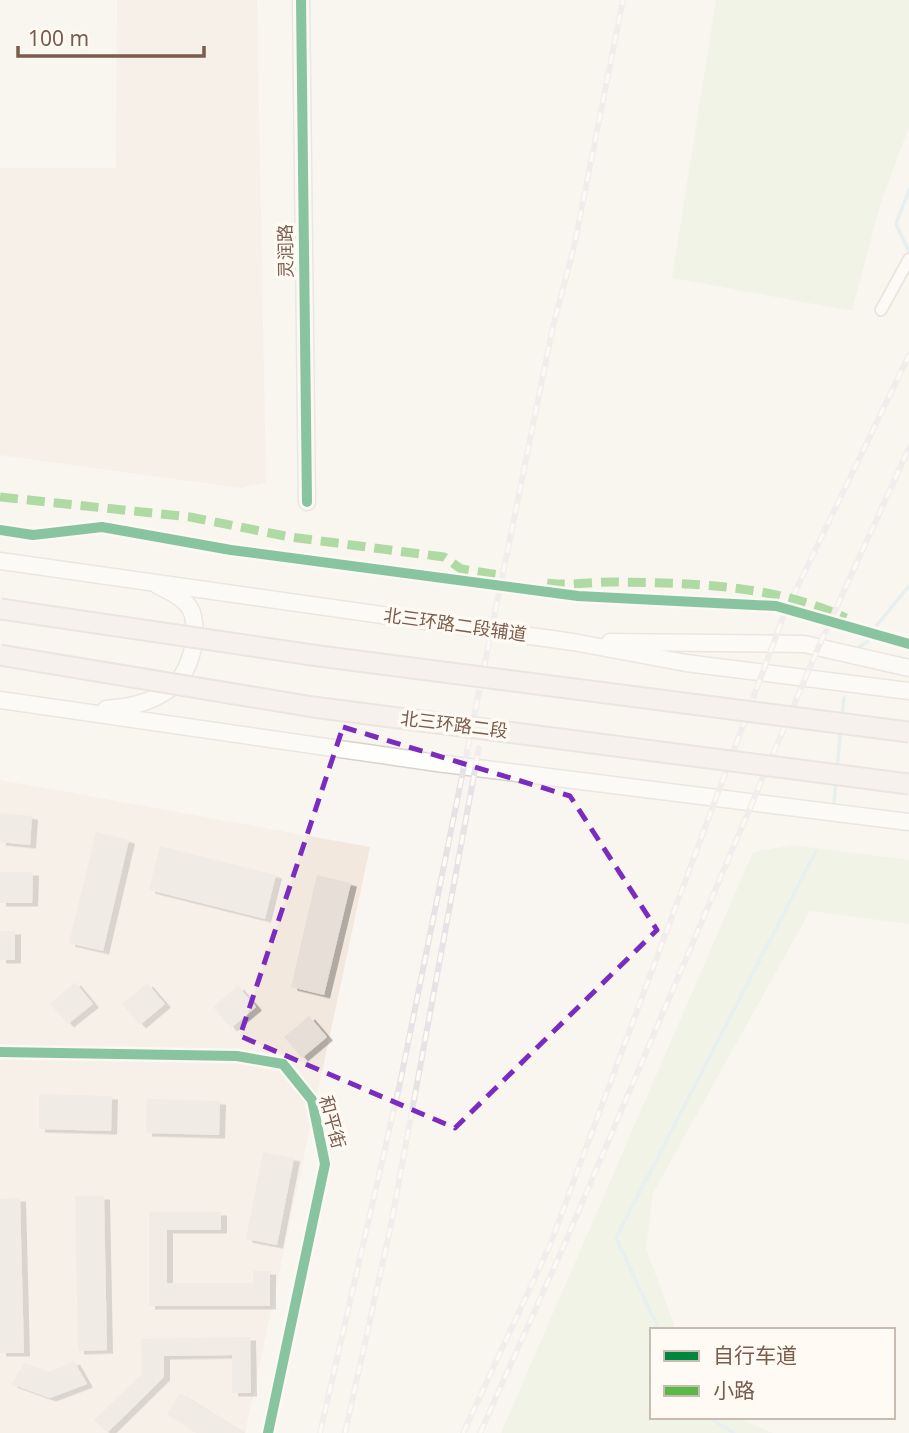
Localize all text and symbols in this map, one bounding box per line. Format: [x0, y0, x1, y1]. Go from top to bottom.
scale bar [18, 14, 203, 58]
text: 100 m [28, 24, 89, 52]
street label: 灵润路 [273, 224, 297, 278]
street label: 北三环路二段辅道 [382, 602, 528, 646]
street label: 北三环路二段 [399, 706, 509, 742]
street label: 和平街 [314, 1093, 352, 1151]
legend [650, 1328, 895, 1419]
text: 自行车道 [713, 1341, 797, 1369]
text: 小路 [713, 1376, 755, 1404]

